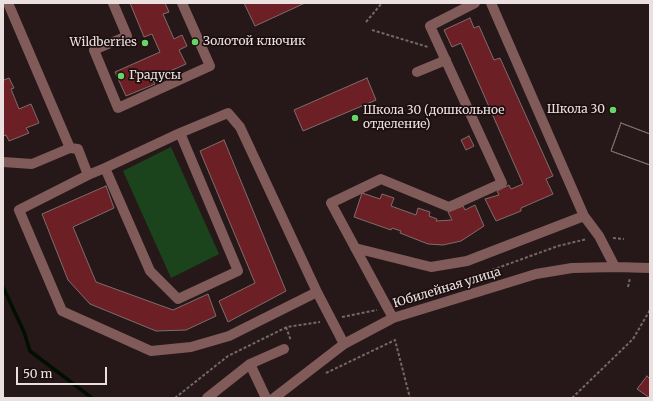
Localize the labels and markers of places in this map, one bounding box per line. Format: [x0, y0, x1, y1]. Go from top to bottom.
place label: Золотой ключик [203, 35, 306, 49]
place label: Wildberries [70, 36, 137, 50]
marker: Золотой ключик [190, 37, 200, 47]
marker: Wildberries [140, 38, 150, 48]
place label: Градусы [129, 69, 181, 83]
marker: Градусы [116, 71, 126, 81]
place label: Школа 30 [547, 103, 605, 117]
place label: Школа 30 (дошкольное отделение) [363, 104, 505, 132]
marker: Школа 30 [608, 105, 618, 115]
marker: Школа 30 (дошкольное отделение) [350, 113, 360, 123]

